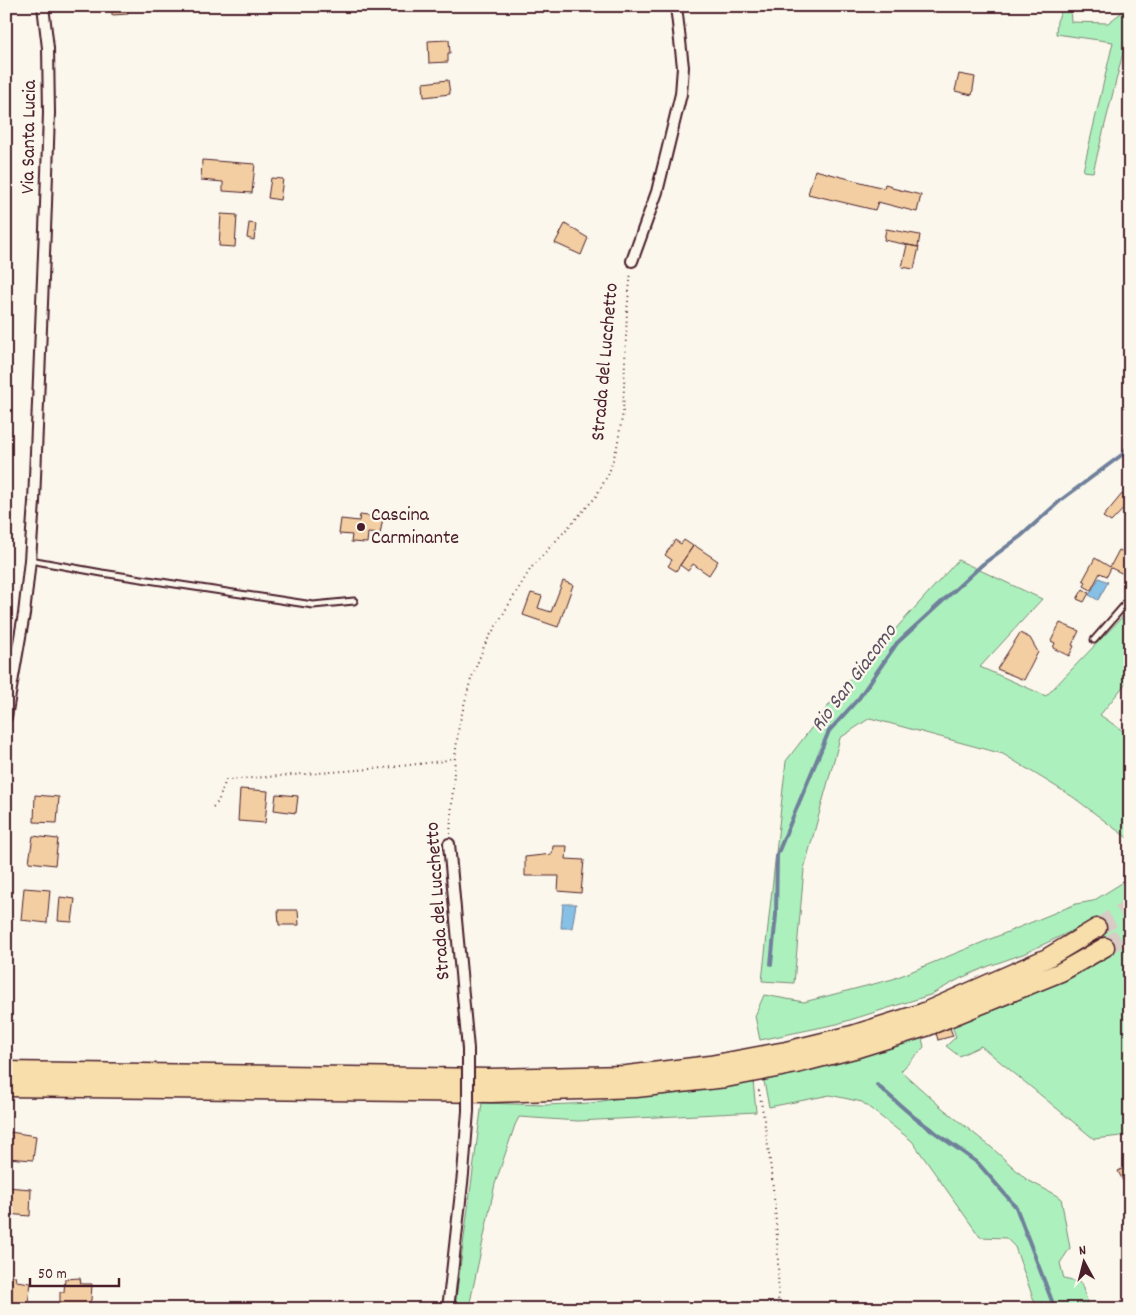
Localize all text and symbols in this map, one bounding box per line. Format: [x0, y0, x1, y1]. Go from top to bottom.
street label: Via Santa Lucia [15, 79, 45, 194]
street label: Strada del Lucchetto [585, 282, 627, 442]
place label: Cascina Carminante [371, 502, 459, 553]
marker: Cascina Carminante [355, 521, 367, 533]
water label: Rio San Giacomo [805, 618, 906, 739]
street label: Strada del Lucchetto [420, 821, 458, 981]
north arrow [1058, 1238, 1108, 1288]
text: N [1078, 1241, 1087, 1261]
scale bar [30, 1255, 119, 1287]
text: 50 m [38, 1264, 67, 1286]

